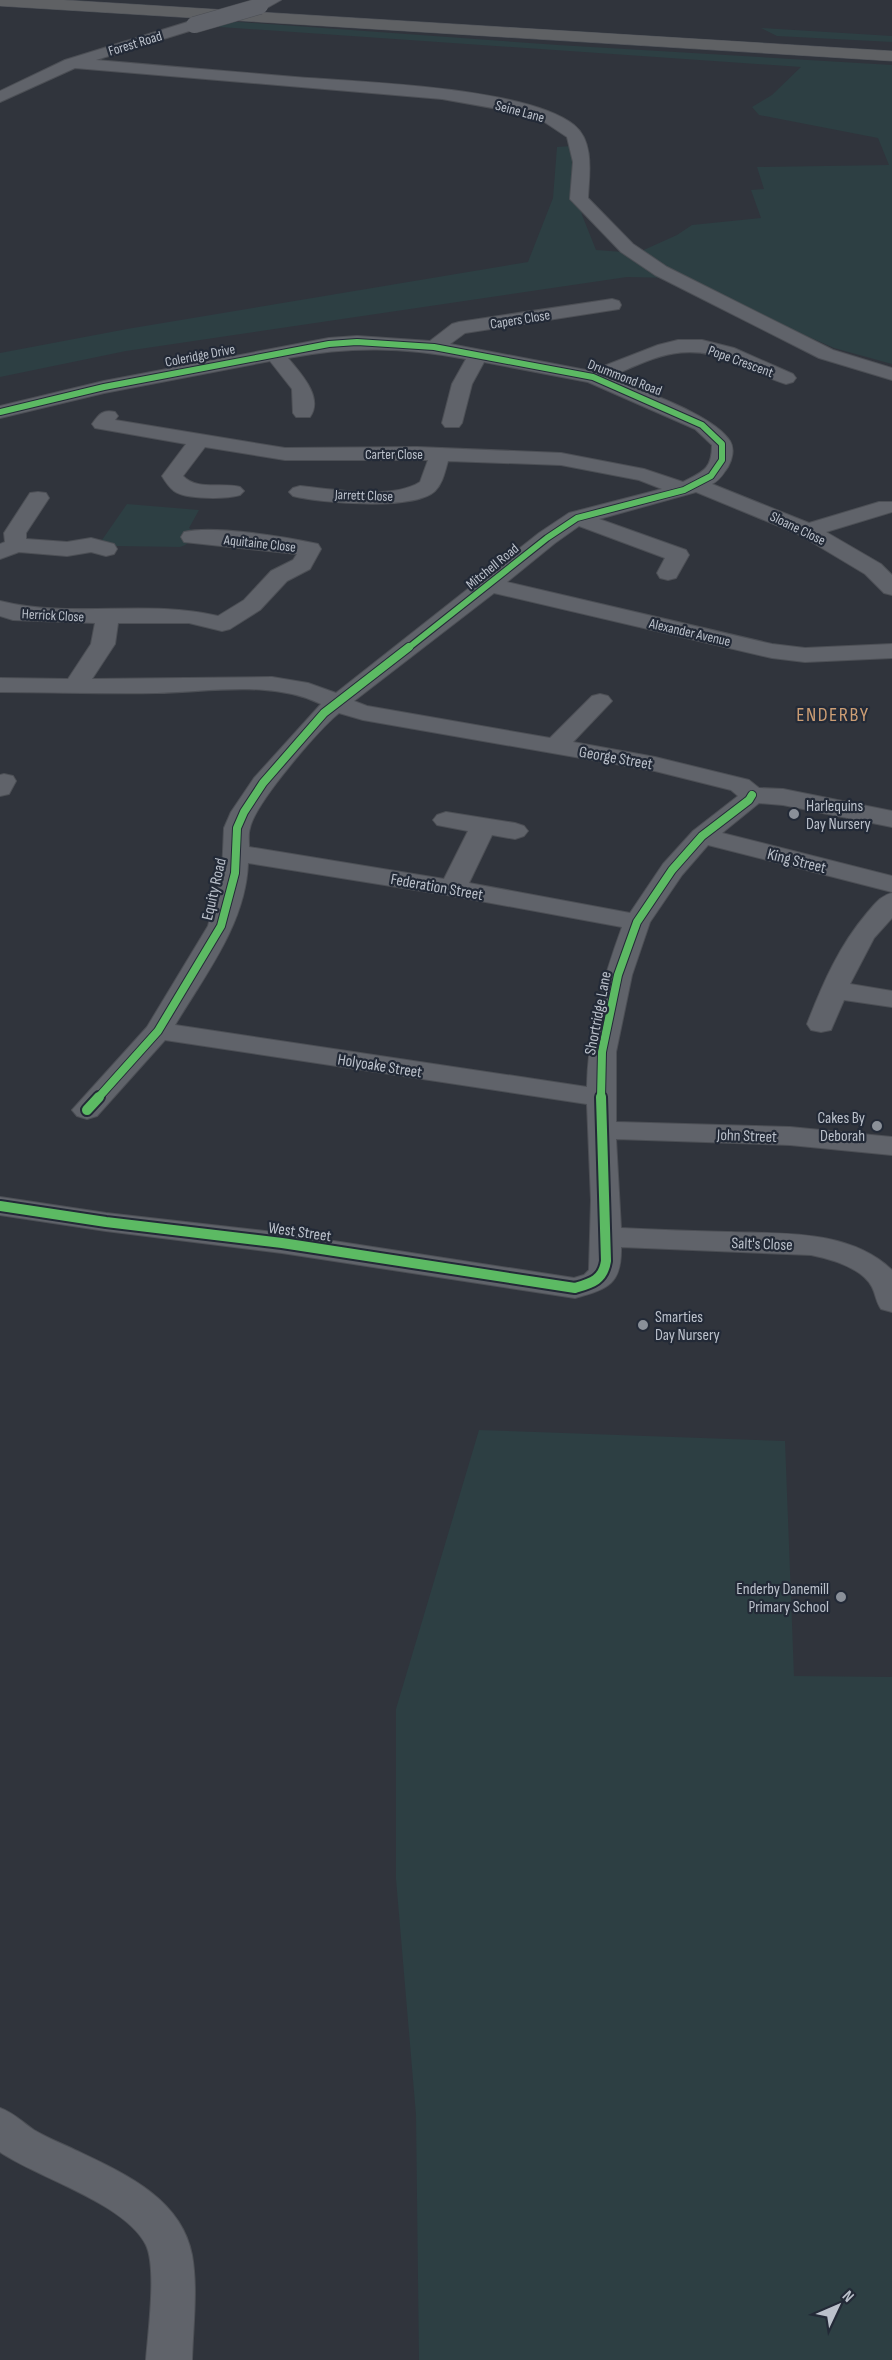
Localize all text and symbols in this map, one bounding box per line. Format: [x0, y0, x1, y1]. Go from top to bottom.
street label: Forest Road [106, 27, 164, 60]
street label: Seine Lane [493, 97, 546, 126]
street label: Capers Close [489, 306, 551, 333]
street label: Coleridge Drive [164, 340, 237, 371]
street label: Pope Crescent [706, 342, 776, 381]
street label: Drummond Road [585, 356, 664, 399]
street label: Carter Close [365, 446, 423, 463]
street label: Jarrett Close [334, 486, 393, 505]
street label: Sloane Close [767, 508, 828, 549]
street label: Aquitaine Close [222, 531, 297, 556]
street label: Mitchell Road [462, 540, 522, 593]
street label: Herrick Close [21, 605, 85, 626]
street label: Alexander Avenue [647, 615, 732, 650]
district label: ENDERBY [796, 703, 870, 727]
street label: George Street [577, 743, 654, 774]
place label: Harlequins Day Nursery [806, 797, 871, 834]
marker: Harlequins Day Nursery [787, 807, 801, 821]
street label: King Street [765, 845, 828, 878]
street label: Equity Road [198, 856, 231, 922]
street label: Federation Street [389, 870, 485, 905]
street label: Shortridge Lane [581, 970, 616, 1057]
street label: Holyoake Street [336, 1050, 423, 1083]
place label: Cakes By Deborah [818, 1109, 865, 1146]
marker: Cakes By Deborah [870, 1119, 884, 1133]
street label: John Street [716, 1126, 777, 1147]
street label: West Street [267, 1219, 333, 1246]
street label: Salt's Close [731, 1234, 793, 1255]
place label: Smarties Day Nursery [655, 1308, 720, 1345]
marker: Smarties Day Nursery [636, 1318, 650, 1332]
place label: Enderby Danemill Primary School [736, 1580, 829, 1617]
marker: Enderby Danemill Primary School [834, 1590, 848, 1604]
north arrow [808, 2276, 868, 2336]
text: N [838, 2287, 858, 2306]

